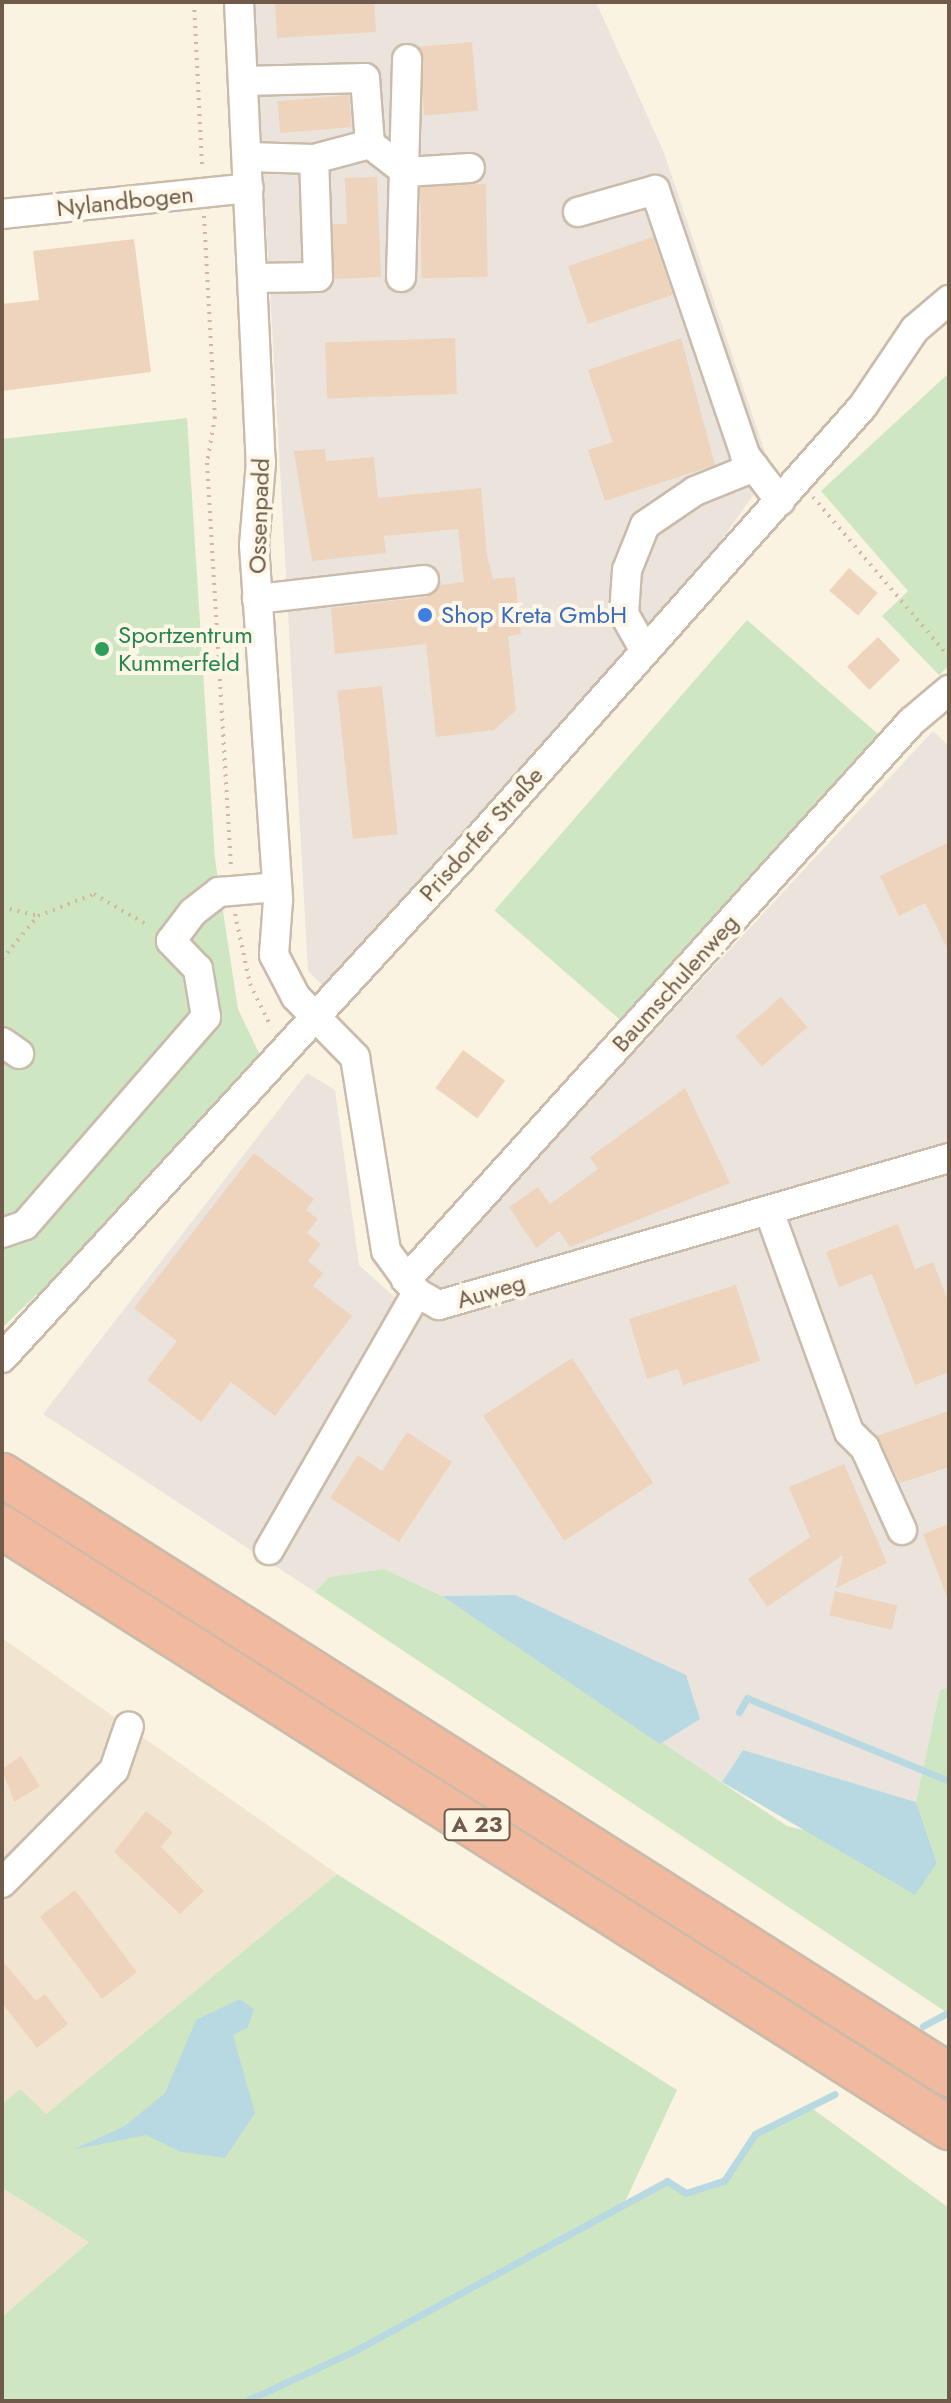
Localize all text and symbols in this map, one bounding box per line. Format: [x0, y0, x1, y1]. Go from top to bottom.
street label: Nylandbogen [55, 179, 195, 223]
street label: Ossenpadd [243, 458, 275, 574]
place label: Shop Kreta GmbH [441, 601, 627, 629]
marker: Shop Kreta GmbH [416, 606, 434, 624]
place label: Sportzentrum Kummerfeld [118, 621, 253, 677]
marker: Sportzentrum Kummerfeld [93, 640, 111, 658]
street label: Prisdorfer Straße [413, 761, 549, 907]
street label: Baumschulenweg [606, 908, 744, 1058]
street label: Auweg [453, 1268, 529, 1314]
road number: A 23 [443, 1807, 511, 1843]

